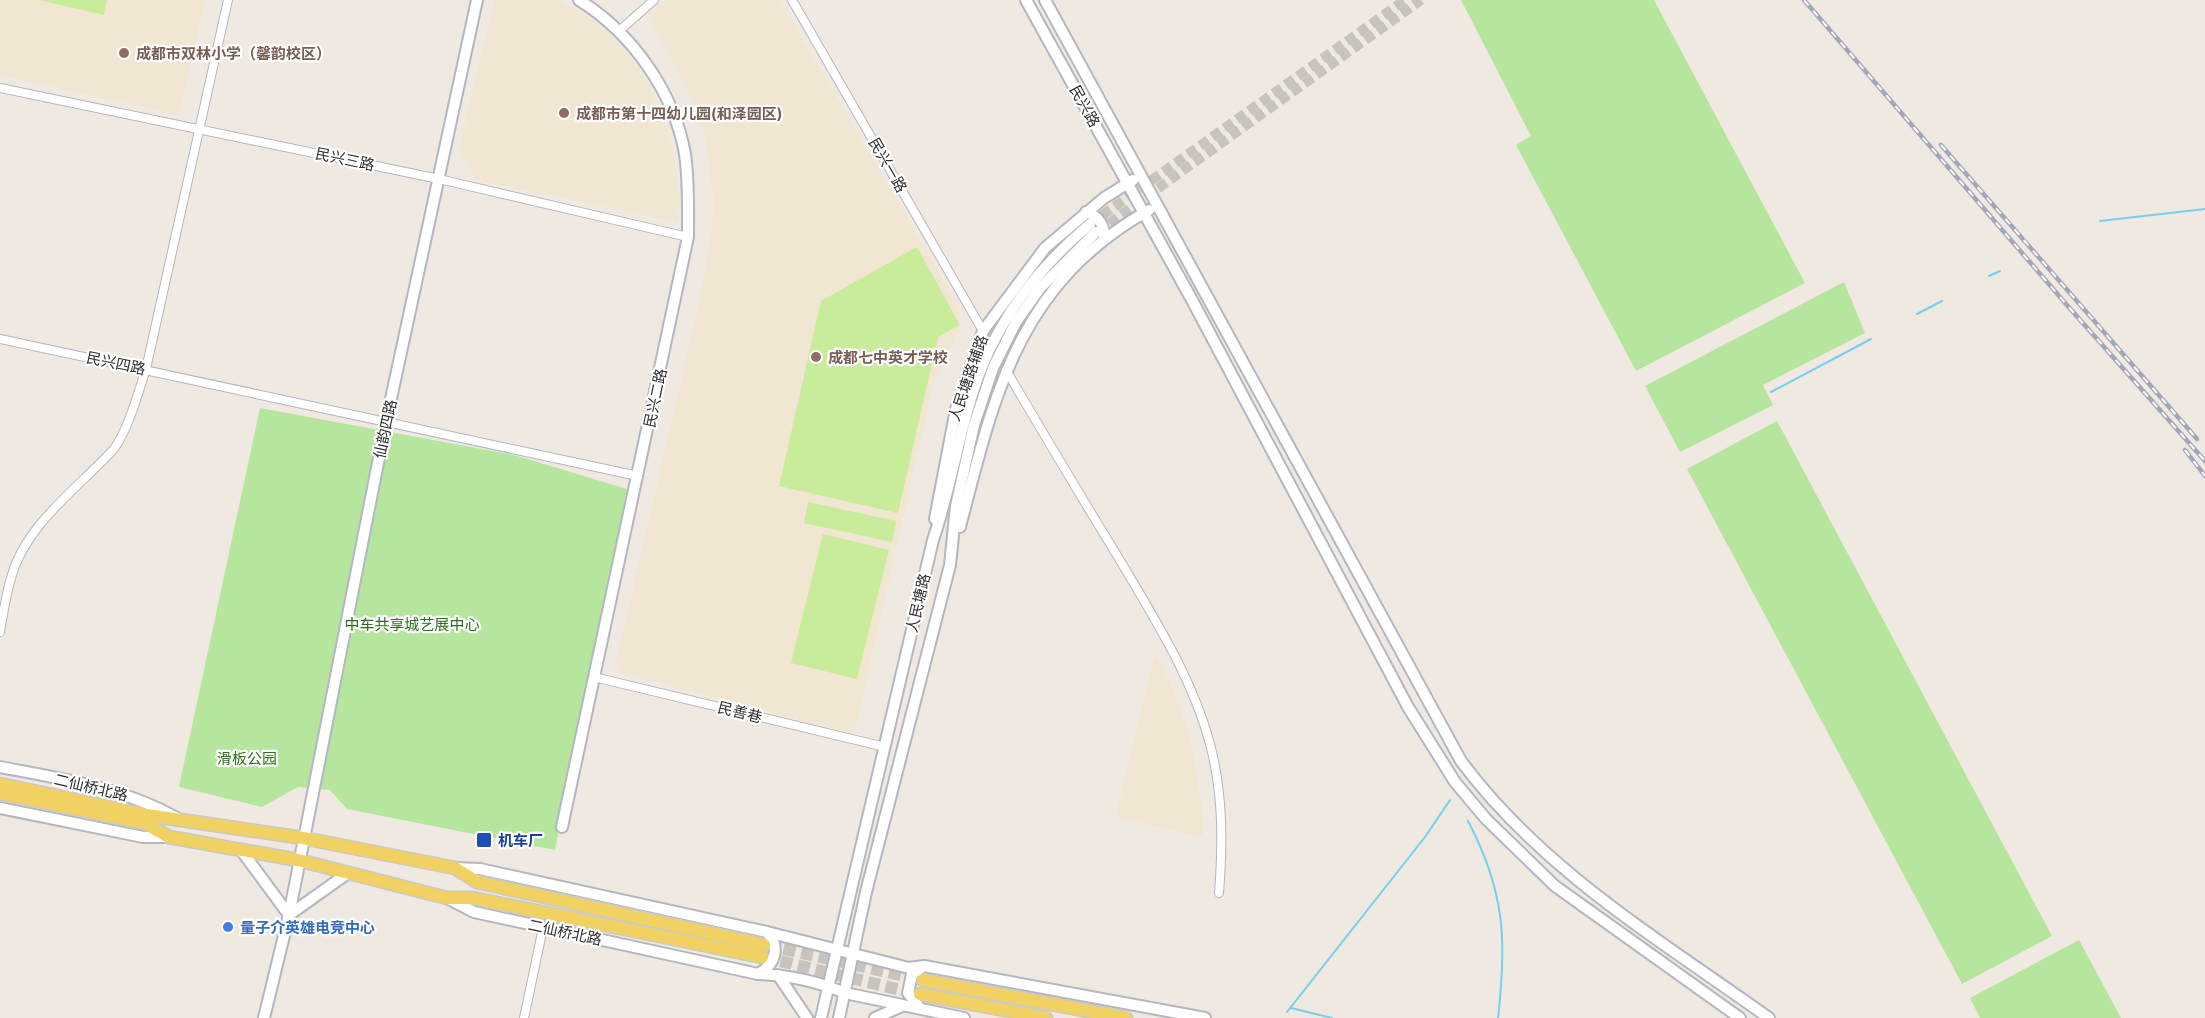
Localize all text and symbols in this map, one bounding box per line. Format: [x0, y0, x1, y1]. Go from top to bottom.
place label: 成都市双林小学（馨韵校区） [136, 44, 331, 63]
marker: 成都市双林小学（馨韵校区） [117, 46, 131, 60]
street label: 民兴路 [1066, 82, 1104, 130]
place label: 成都市第十四幼儿园(和泽园区) [576, 104, 782, 123]
marker: 成都市第十四幼儿园(和泽园区) [557, 106, 571, 120]
street label: 民兴一路 [865, 134, 911, 196]
street label: 民兴三路 [314, 143, 376, 175]
street label: 人民塘路辅路 [944, 332, 992, 424]
street label: 民兴四路 [85, 347, 147, 379]
place label: 成都七中英才学校 [828, 348, 948, 367]
marker: 成都七中英才学校 [809, 350, 823, 364]
street label: 民兴二路 [639, 367, 671, 429]
street label: 仙韵四路 [369, 398, 401, 460]
street label: 人民塘路 [902, 572, 934, 634]
park label: 中车共享城艺展中心 [344, 615, 480, 634]
street label: 民善巷 [716, 697, 764, 727]
park label: 滑板公园 [217, 749, 277, 768]
street label: 二仙桥北路 [52, 769, 130, 805]
marker: 机车厂 [475, 831, 493, 849]
place label: 机车厂 [498, 831, 543, 850]
street label: 二仙桥北路 [526, 915, 604, 949]
place label: 量子介英雄电竞中心 [240, 918, 375, 937]
marker: 量子介英雄电竞中心 [221, 920, 235, 934]

